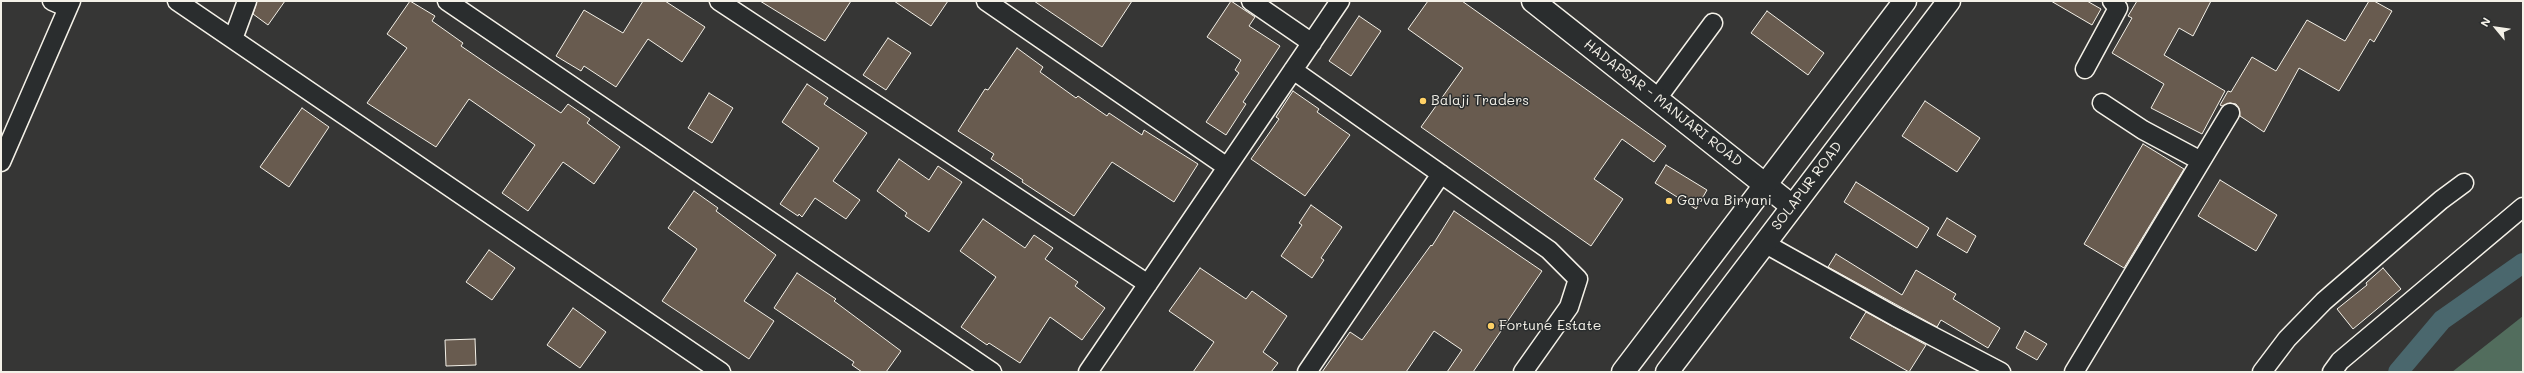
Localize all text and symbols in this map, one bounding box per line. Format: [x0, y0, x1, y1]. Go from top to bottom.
north arrow [2476, 8, 2516, 48]
text: N [2476, 15, 2494, 29]
street label: HADAPSAR - MANJARI ROAD [1580, 36, 1746, 170]
place label: Balaji Traders [1431, 93, 1529, 109]
marker: Balaji Traders [1418, 96, 1428, 106]
street label: SOLAPUR ROAD [1768, 138, 1846, 234]
place label: Garva Biryani [1677, 193, 1772, 209]
marker: Garva Biryani [1664, 196, 1674, 206]
place label: Fortune Estate [1499, 318, 1601, 334]
marker: Fortune Estate [1486, 321, 1496, 331]

